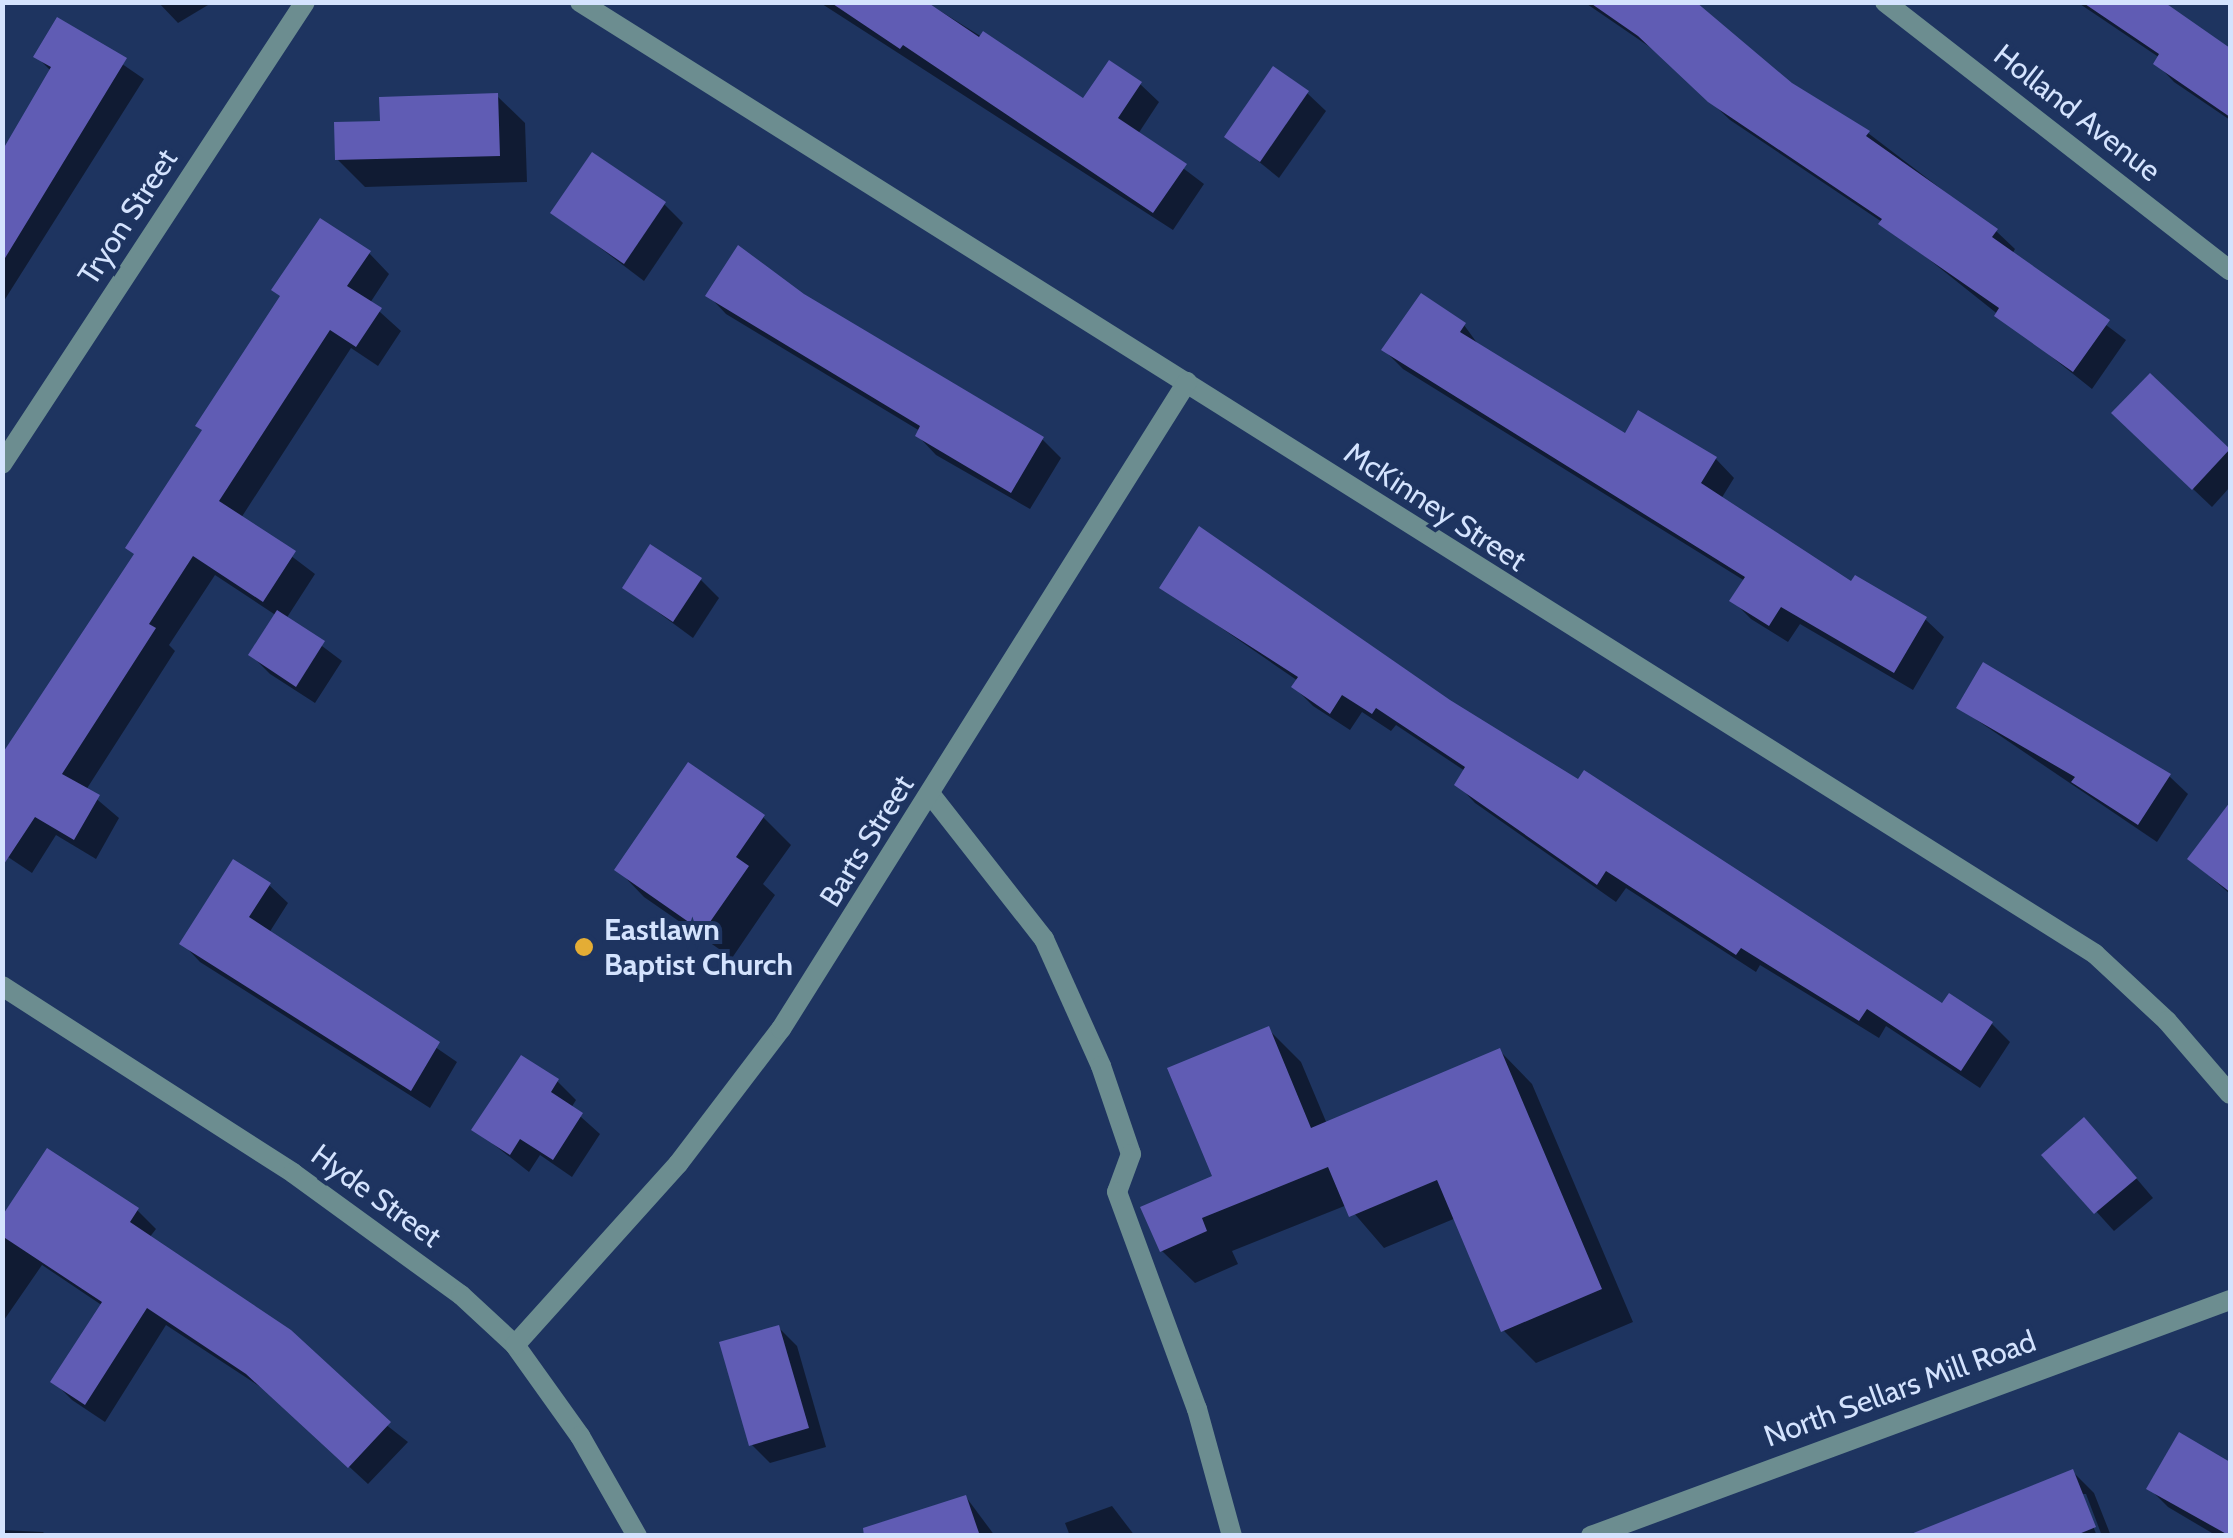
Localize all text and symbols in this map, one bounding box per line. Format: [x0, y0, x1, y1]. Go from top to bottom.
street label: Holland Avenue [1987, 37, 2167, 189]
street label: Tryon Street [71, 142, 185, 292]
street label: McKinney Street [1337, 435, 1533, 579]
street label: Barts Street [812, 769, 922, 913]
place label: Eastlawn Baptist Church [604, 912, 793, 982]
marker: Eastlawn Baptist Church [573, 936, 595, 958]
street label: Hyde Street [304, 1137, 448, 1255]
street label: North Sellars Mill Road [1759, 1323, 2041, 1455]

